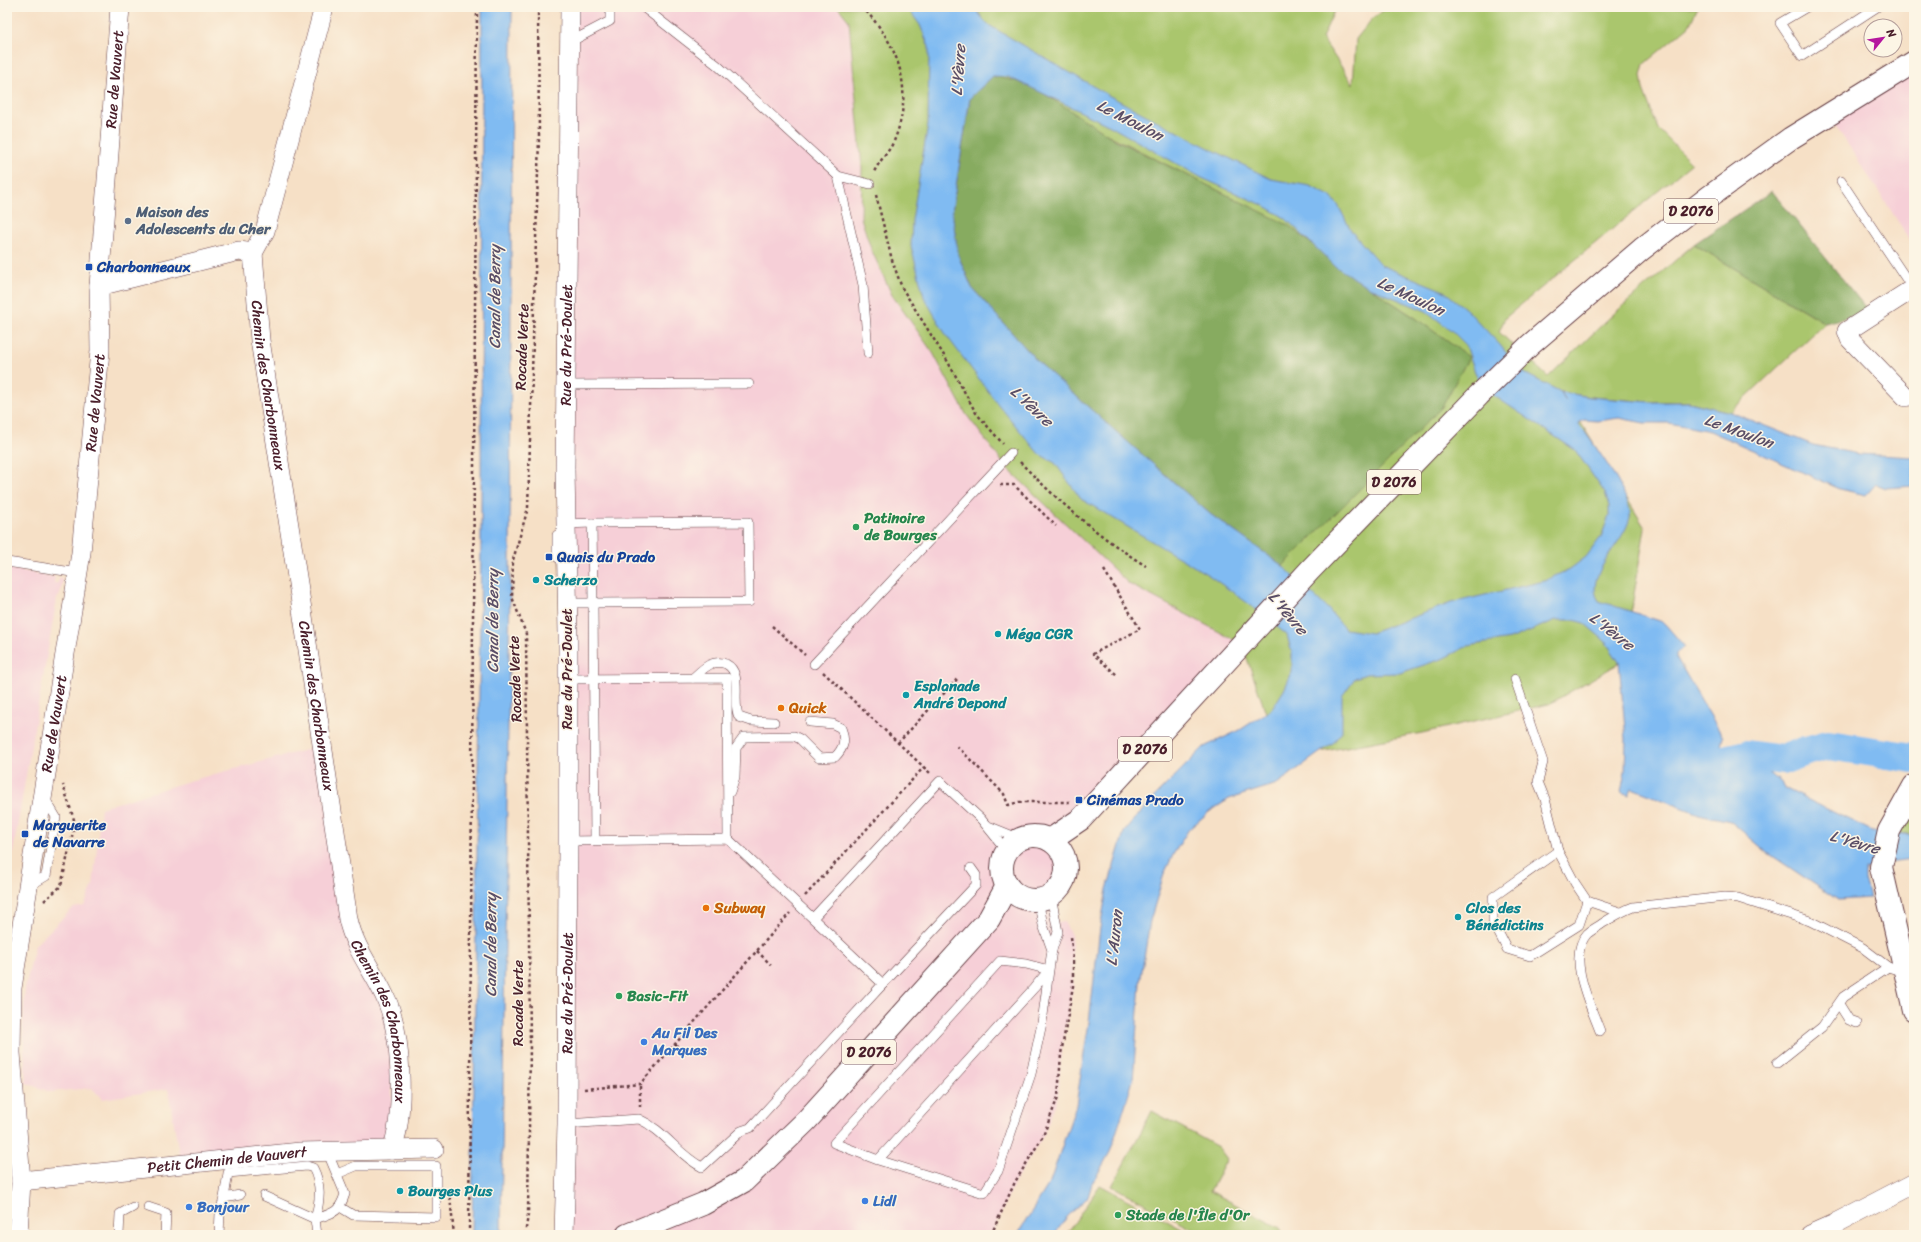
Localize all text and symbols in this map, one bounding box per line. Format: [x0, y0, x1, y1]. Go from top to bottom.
north arrow [1863, 18, 1903, 58]
text: N [1881, 24, 1902, 42]
street label: Rue de Vauvert [98, 29, 131, 129]
water label: L'Yèvre [942, 42, 974, 96]
water label: Le Moulon [1092, 91, 1171, 150]
place label: Maison des Adolescents du Cher [135, 199, 272, 242]
road number: D 2076 [1664, 199, 1718, 223]
marker: Maison des Adolescents du Cher [123, 216, 133, 226]
water label: Canal de Berry [480, 243, 509, 349]
place label: Charbonneaux [96, 254, 192, 280]
marker: Charbonneaux [84, 262, 94, 272]
water label: Le Moulon [1372, 268, 1452, 325]
street label: Rue du Pré-Doulet [553, 284, 580, 406]
street label: Chemin des Charbonneaux [244, 299, 293, 473]
street label: Rocade Verte [507, 303, 537, 391]
street label: Rue de Vauvert [78, 352, 113, 453]
water label: L'Yèvre [1003, 378, 1062, 435]
water label: Le Moulon [1700, 405, 1780, 458]
road number: D 2076 [1367, 470, 1421, 494]
place label: Patinoire de Bourges [864, 505, 938, 548]
marker: Patinoire de Bourges [851, 522, 861, 532]
place label: Quais du Prado [556, 544, 656, 570]
marker: Quais du Prado [544, 552, 554, 562]
water label: Canal de Berry [478, 567, 507, 673]
place label: Scherzo [543, 567, 598, 593]
marker: Scherzo [531, 575, 541, 585]
water label: L'Yèvre [1261, 584, 1317, 643]
water label: L'Yèvre [1583, 604, 1642, 659]
street label: Rue du Pré-Doulet [554, 608, 580, 730]
street label: Chemin des Charbonneaux [291, 619, 342, 793]
place label: Méga CGR [1005, 621, 1074, 647]
marker: Méga CGR [993, 629, 1003, 639]
street label: Rocade Verte [500, 635, 530, 723]
street label: Rue de Vauvert [33, 673, 75, 774]
place label: Esplanade André Depond [913, 673, 1008, 716]
marker: Esplanade André Depond [901, 690, 911, 700]
place label: Quick [788, 695, 827, 721]
marker: Quick [776, 703, 786, 713]
road number: D 2076 [1118, 737, 1172, 761]
place label: Cinémas Prado [1086, 787, 1184, 813]
marker: Cinémas Prado [1074, 795, 1084, 805]
place label: Marguerite de Navarre [32, 812, 107, 855]
water label: L'Yèvre [1827, 821, 1885, 863]
marker: Marguerite de Navarre [20, 829, 30, 839]
water label: Canal de Berry [476, 891, 505, 997]
place label: Subway [713, 895, 766, 921]
place label: Clos des Bénédictins [1465, 895, 1544, 938]
marker: Subway [701, 903, 711, 913]
water label: L'Auron [1097, 906, 1132, 967]
marker: Clos des Bénédictins [1453, 912, 1463, 922]
street label: Rue du Pré-Doulet [554, 932, 581, 1054]
street label: Chemin des Charbonneaux [343, 935, 413, 1104]
street label: Rocade Verte [505, 959, 531, 1046]
place label: Basic-Fit [627, 983, 689, 1009]
marker: Basic-Fit [614, 991, 624, 1001]
place label: Au Fil Des Marques [651, 1020, 718, 1063]
marker: Au Fil Des Marques [639, 1037, 649, 1047]
road number: D 2076 [842, 1040, 896, 1064]
street label: Petit Chemin de Vauvert [146, 1139, 308, 1181]
place label: Bourges Plus [408, 1178, 494, 1204]
marker: Bourges Plus [395, 1186, 405, 1196]
place label: Lidl [873, 1188, 897, 1214]
place label: Bonjour [197, 1194, 251, 1220]
marker: Lidl [860, 1196, 870, 1206]
marker: Bonjour [184, 1202, 194, 1212]
place label: Stade de l'Île d'Or [1125, 1202, 1251, 1228]
marker: Stade de l'Île d'Or [1113, 1210, 1123, 1220]

